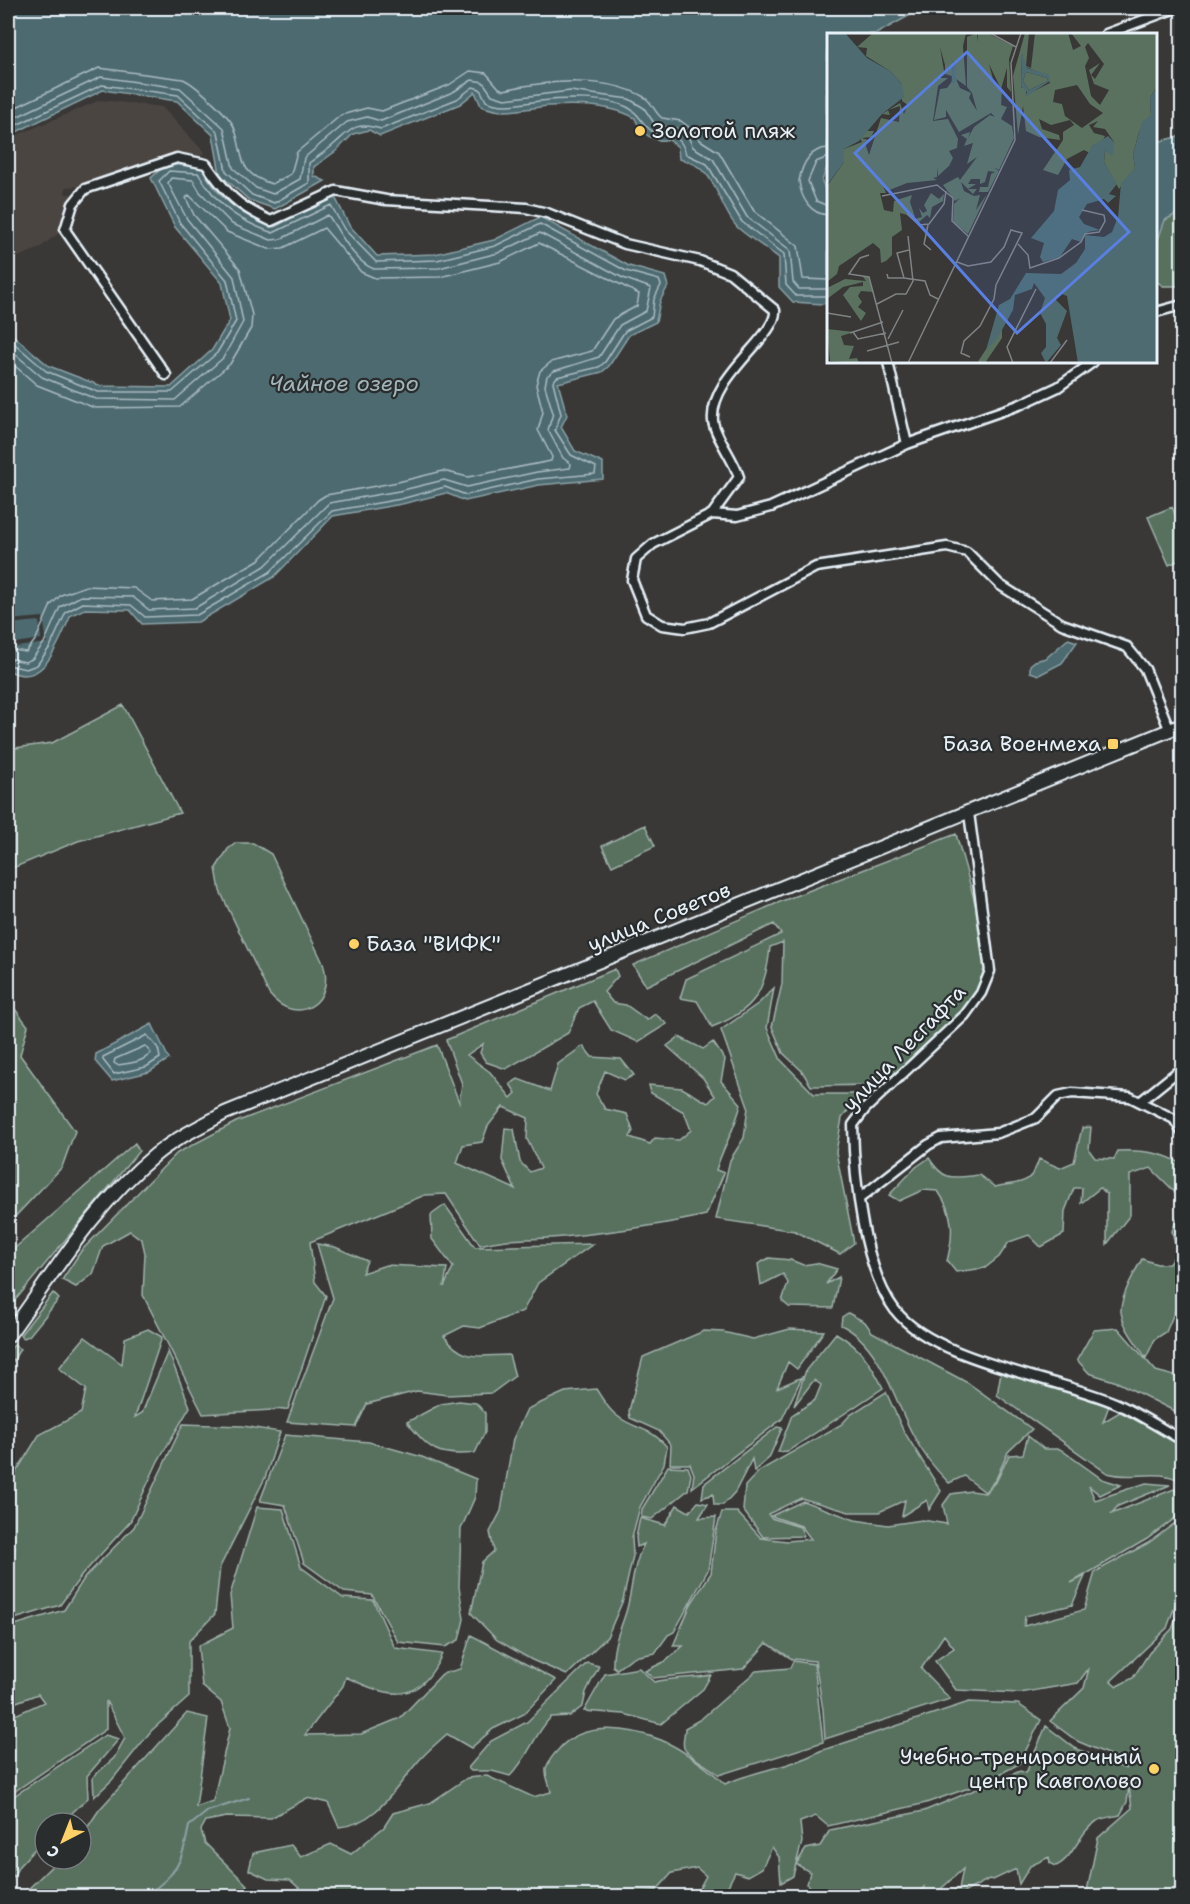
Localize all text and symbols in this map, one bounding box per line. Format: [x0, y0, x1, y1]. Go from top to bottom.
inset map [827, 33, 1157, 363]
place label: Золотой пляж [652, 117, 795, 145]
marker: Золотой пляж [633, 124, 647, 138]
water label: Чайное озеро [269, 369, 419, 398]
place label: База Военмеха [942, 730, 1101, 758]
marker: База Военмеха [1106, 737, 1120, 751]
street label: улица Советов [583, 876, 735, 958]
place label: База "ВИФК" [366, 930, 501, 958]
marker: База "ВИФК" [347, 937, 361, 951]
street label: улица Лесгафта [836, 978, 972, 1118]
place label: Учебно-тренировочный центр Кавголово [900, 1743, 1142, 1795]
marker: Учебно-тренировочный центр Кавголово [1147, 1762, 1161, 1776]
north arrow [33, 1811, 93, 1871]
text: С [42, 1841, 64, 1863]

